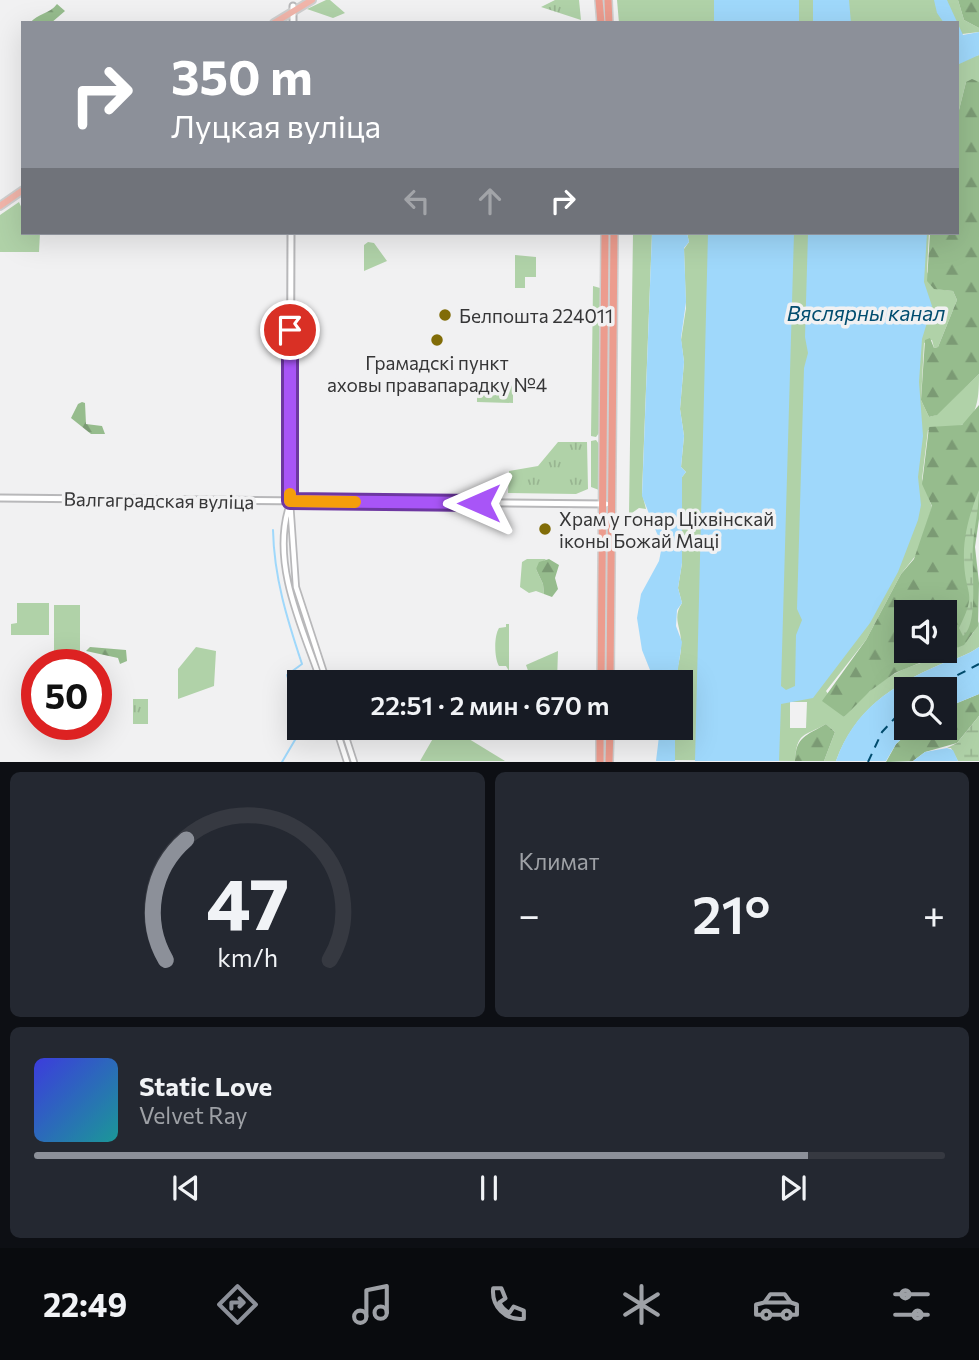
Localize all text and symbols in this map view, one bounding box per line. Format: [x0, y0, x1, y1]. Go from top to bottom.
text: 350 m [171, 45, 313, 105]
icon: right [56, 49, 147, 140]
text: Луцкая вуліца [171, 105, 381, 145]
icon: left [398, 182, 436, 220]
icon: ahead [471, 182, 509, 220]
icon: right [544, 182, 582, 220]
pin [260, 300, 320, 360]
water label: Вяслярны канал [787, 300, 945, 325]
place label: Белпошта 224011 [459, 304, 613, 327]
marker: Белпошта 224011 [437, 307, 453, 323]
icon: arrive [271, 311, 309, 349]
marker: Грамадскі пункт аховы правапарадку №4 [429, 332, 445, 348]
place label: Грамадскі пункт аховы правапарадку №4 [327, 351, 547, 396]
position arrow [442, 466, 516, 540]
street label: Валгаградская вуліца [63, 487, 255, 513]
place label: Храм у гонар Ціхвінскай іконы Божай Маці [559, 507, 774, 552]
marker: Храм у гонар Ціхвінскай іконы Божай Маці [537, 521, 553, 537]
map controls [894, 600, 957, 740]
button: sound [894, 600, 957, 663]
speed limit sign: 50 [21, 649, 112, 740]
button: search [894, 677, 957, 740]
text: 22:51 · 2 мин · 670 m [371, 689, 609, 720]
text: Климат [519, 847, 600, 875]
text: 47 [206, 857, 289, 946]
text: 21° [692, 881, 771, 945]
text: − [519, 890, 540, 937]
text: + [923, 890, 945, 937]
text: km/h [217, 942, 278, 972]
text: Static Love [139, 1070, 272, 1101]
text: Velvet Ray [139, 1101, 247, 1129]
icon: previous [167, 1169, 205, 1207]
icon: pause [470, 1169, 508, 1207]
icon: next [774, 1169, 812, 1207]
icon: directions [213, 1280, 262, 1329]
icon: music [348, 1280, 397, 1329]
icon: phone [483, 1280, 532, 1329]
icon: climate [617, 1280, 666, 1329]
icon: car [752, 1280, 801, 1329]
icon: filters [887, 1280, 936, 1329]
text: 22:49 [43, 1284, 127, 1324]

